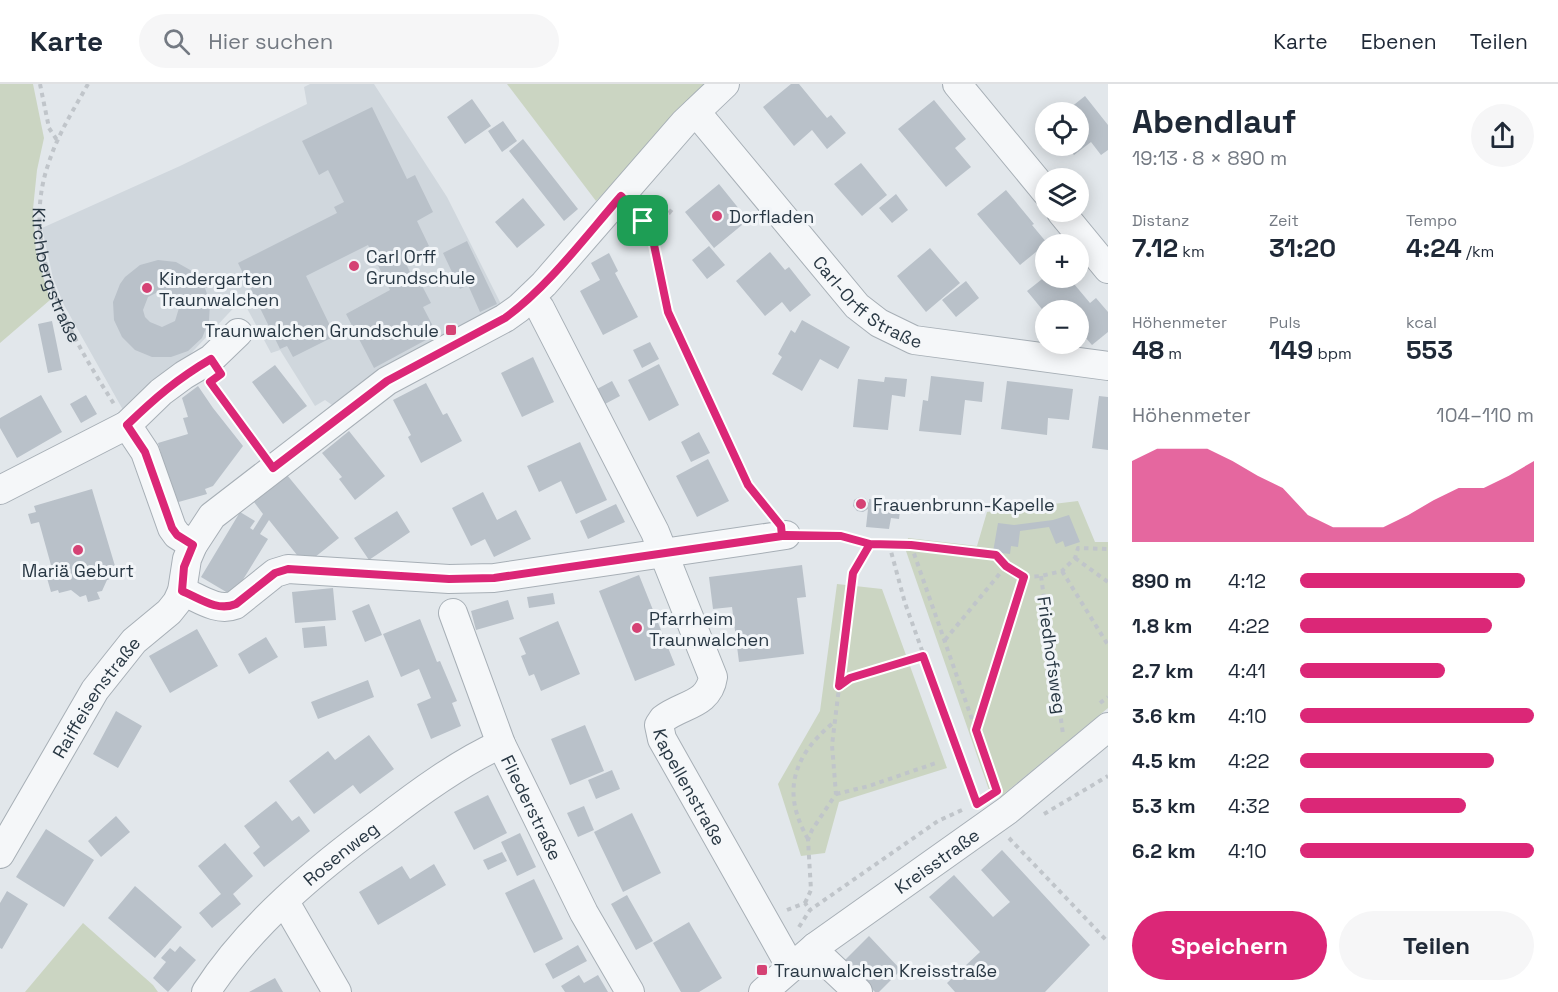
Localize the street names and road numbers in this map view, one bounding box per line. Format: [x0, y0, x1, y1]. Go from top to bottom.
street label: Kirchbergstraße [28, 207, 87, 346]
street label: Carl-Orff Straße [808, 251, 923, 352]
street label: Friedhofsweg [1032, 595, 1072, 715]
street label: Raiffeisenstraße [47, 632, 145, 762]
street label: Kapellenstraße [649, 726, 731, 849]
street label: Fliederstraße [497, 751, 568, 864]
street label: Rosenweg [298, 816, 383, 890]
street label: Kreisstraße [890, 823, 983, 898]

